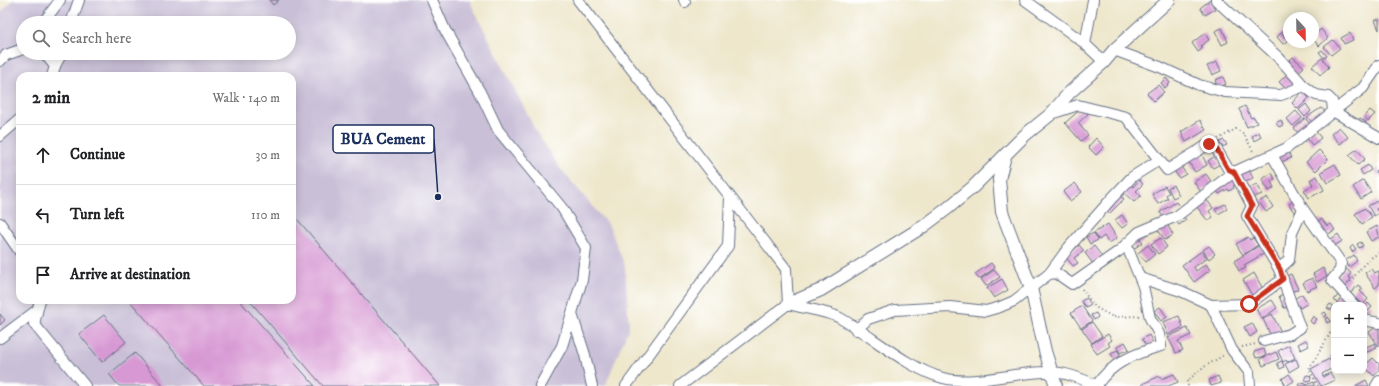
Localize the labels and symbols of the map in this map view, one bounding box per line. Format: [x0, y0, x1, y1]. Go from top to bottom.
north arrow [1283, 12, 1319, 48]
callout: BUA Cement [333, 125, 434, 153]
text: BUA Cement [341, 129, 426, 149]
route end [1200, 135, 1218, 153]
route start [1240, 295, 1258, 313]

